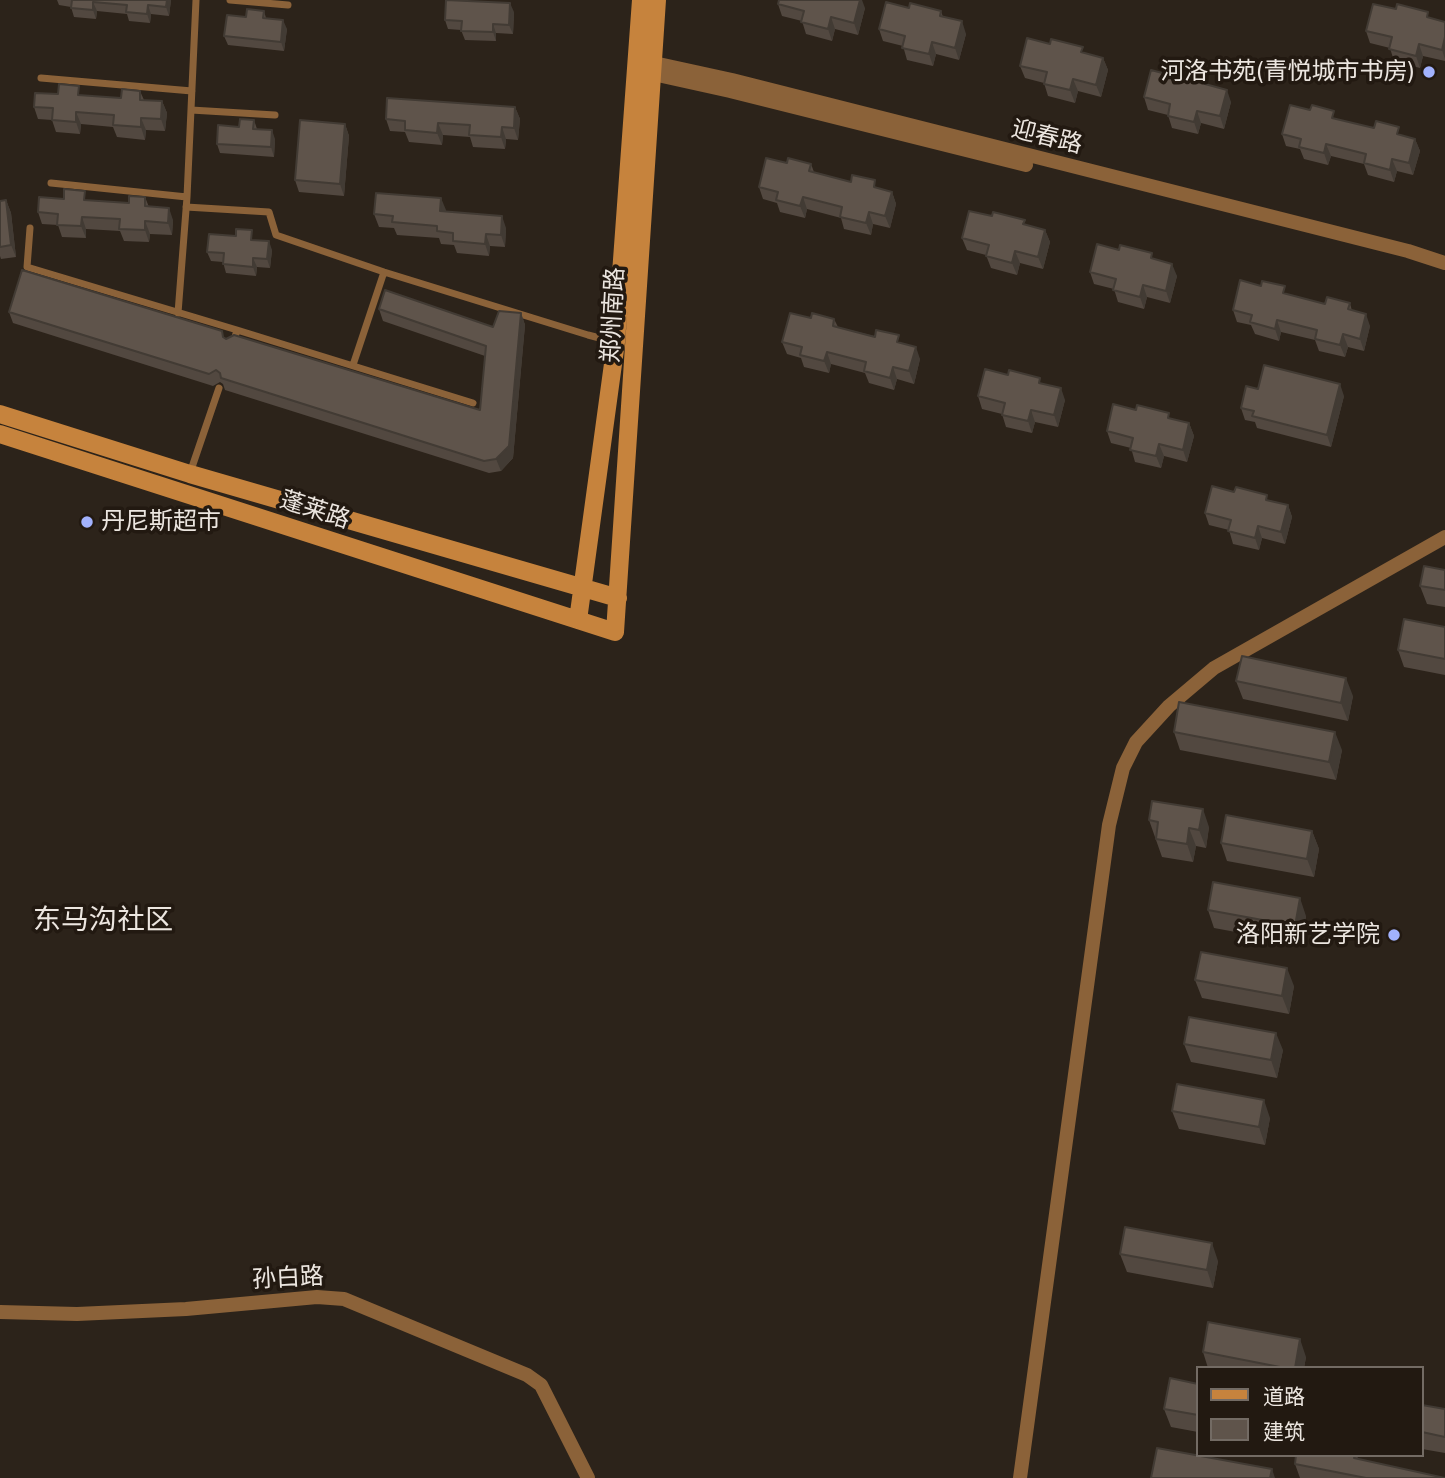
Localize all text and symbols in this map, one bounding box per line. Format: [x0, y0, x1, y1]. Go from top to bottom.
place label: 河洛书苑(青悦城市书房) [1160, 58, 1415, 86]
marker: 河洛书苑(青悦城市书房) [1421, 64, 1437, 80]
street label: 迎春路 [1009, 114, 1085, 160]
street label: 郑州南路 [596, 266, 630, 364]
street label: 蓬莱路 [276, 485, 354, 535]
place label: 丹尼斯超市 [101, 508, 221, 536]
marker: 丹尼斯超市 [79, 514, 95, 530]
district label: 东马沟社区 [33, 903, 173, 937]
place label: 洛阳新艺学院 [1236, 921, 1380, 949]
marker: 洛阳新艺学院 [1386, 927, 1402, 943]
street label: 孙白路 [251, 1262, 325, 1294]
legend [1196, 1366, 1424, 1457]
text: 道路 [1263, 1384, 1305, 1409]
text: 建筑 [1263, 1419, 1305, 1444]

